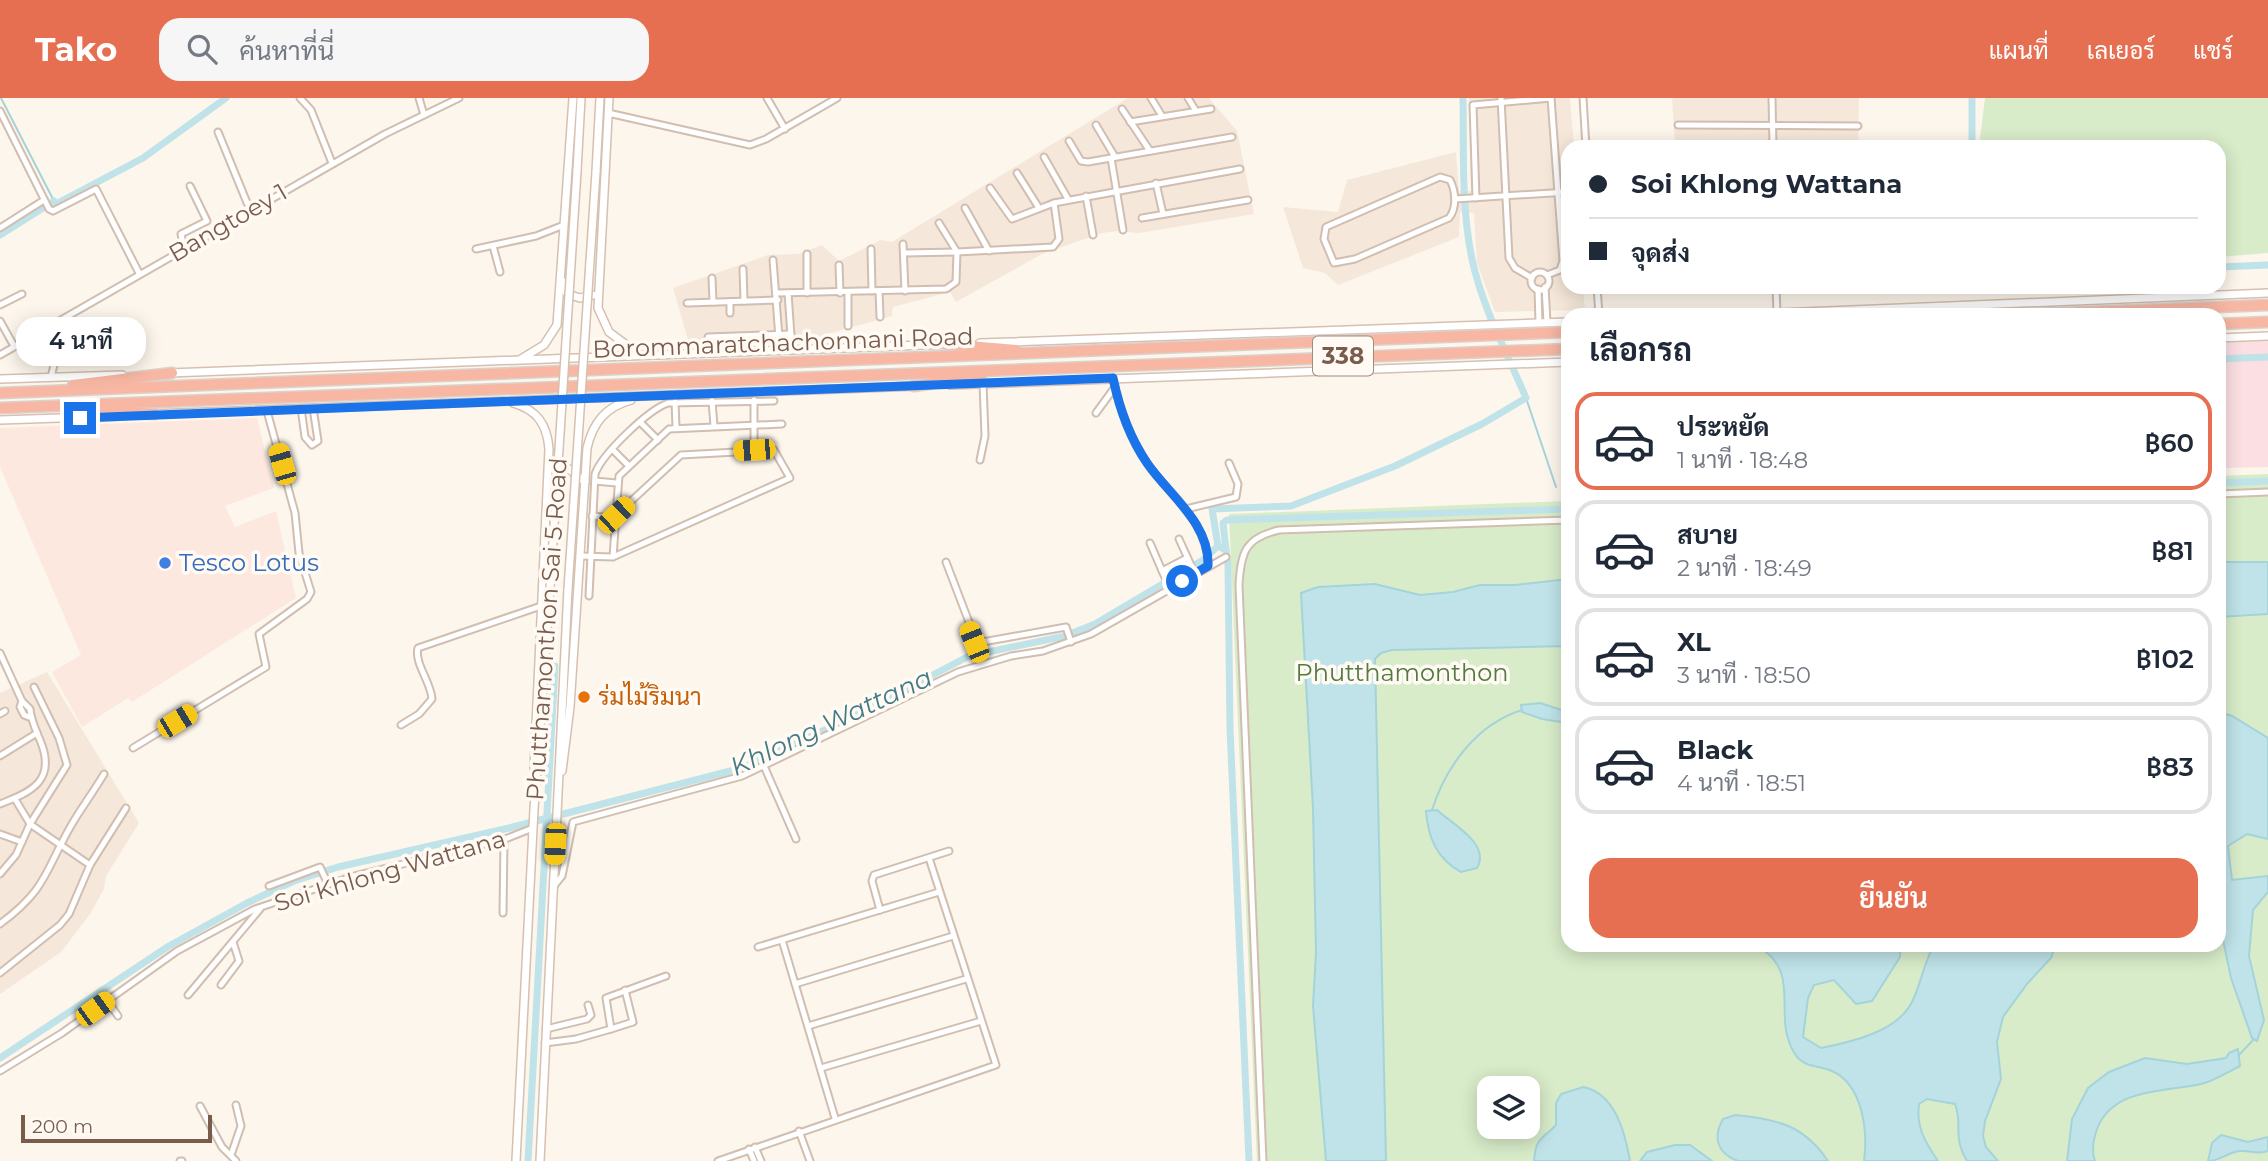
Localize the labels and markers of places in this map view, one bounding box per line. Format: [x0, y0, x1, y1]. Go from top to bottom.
place label: Tesco Lotus [179, 548, 319, 577]
marker: Tesco Lotus [157, 555, 173, 571]
place label: ร่มไม้ริมนา [598, 681, 702, 711]
marker: ร่มไม้ริมนา [576, 689, 592, 705]

